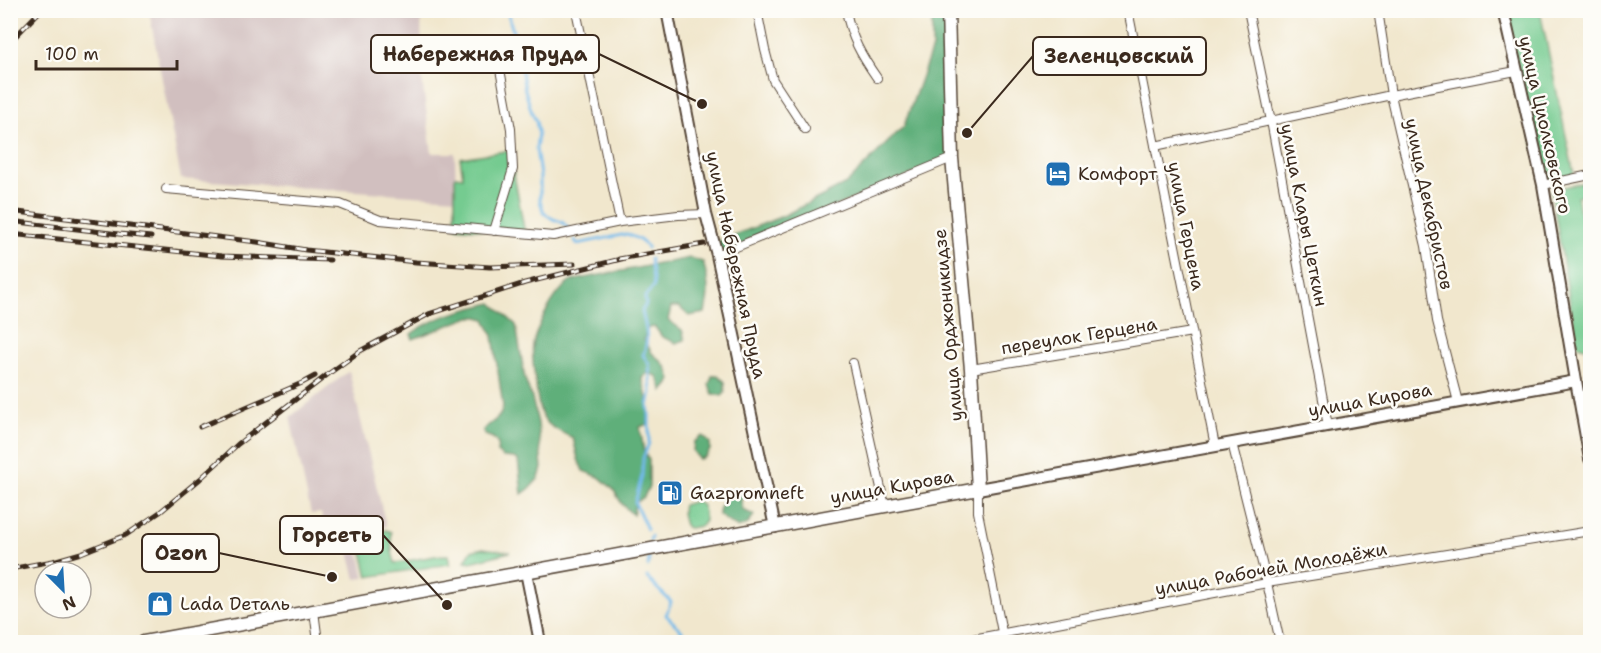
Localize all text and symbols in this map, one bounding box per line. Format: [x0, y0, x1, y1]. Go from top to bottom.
scale bar [36, 33, 177, 71]
street label: улица Циолковского [1513, 34, 1577, 216]
callout: Набережная Пруда [371, 35, 599, 73]
callout: Зеленцовский [1033, 37, 1206, 75]
text: Набережная Пруда [383, 41, 588, 67]
text: 100 m [45, 42, 99, 66]
text: Зеленцовский [1044, 43, 1194, 69]
street label: улица Декабристов [1399, 116, 1459, 292]
street label: улица Клары Цеткин [1274, 122, 1334, 308]
street label: улица Набережная Пруда [700, 149, 772, 381]
hotel icon: Комфорт [1043, 159, 1073, 189]
street label: улица Герцена [1162, 160, 1210, 292]
place label: Комфорт [1078, 162, 1158, 186]
street label: улица Орджоникидзе [928, 228, 968, 422]
street label: переулок Герцена [999, 312, 1159, 360]
street label: улица Кирова [1306, 377, 1434, 423]
street label: улица Кирова [828, 464, 956, 510]
fuel station icon: Gazpromneft [655, 478, 685, 508]
place label: Gazpromneft [690, 481, 804, 505]
callout: Горсеть [280, 516, 383, 554]
text: Горсеть [292, 522, 372, 548]
callout: Ozon [142, 534, 219, 572]
street label: улица Рабочей Молодёжи [1153, 537, 1389, 601]
text: Ozon [155, 540, 207, 566]
north arrow [33, 560, 93, 620]
shop icon: Lada Dеталь [145, 589, 175, 619]
text: N [59, 591, 79, 615]
place label: Lada Dеталь [180, 592, 290, 616]

